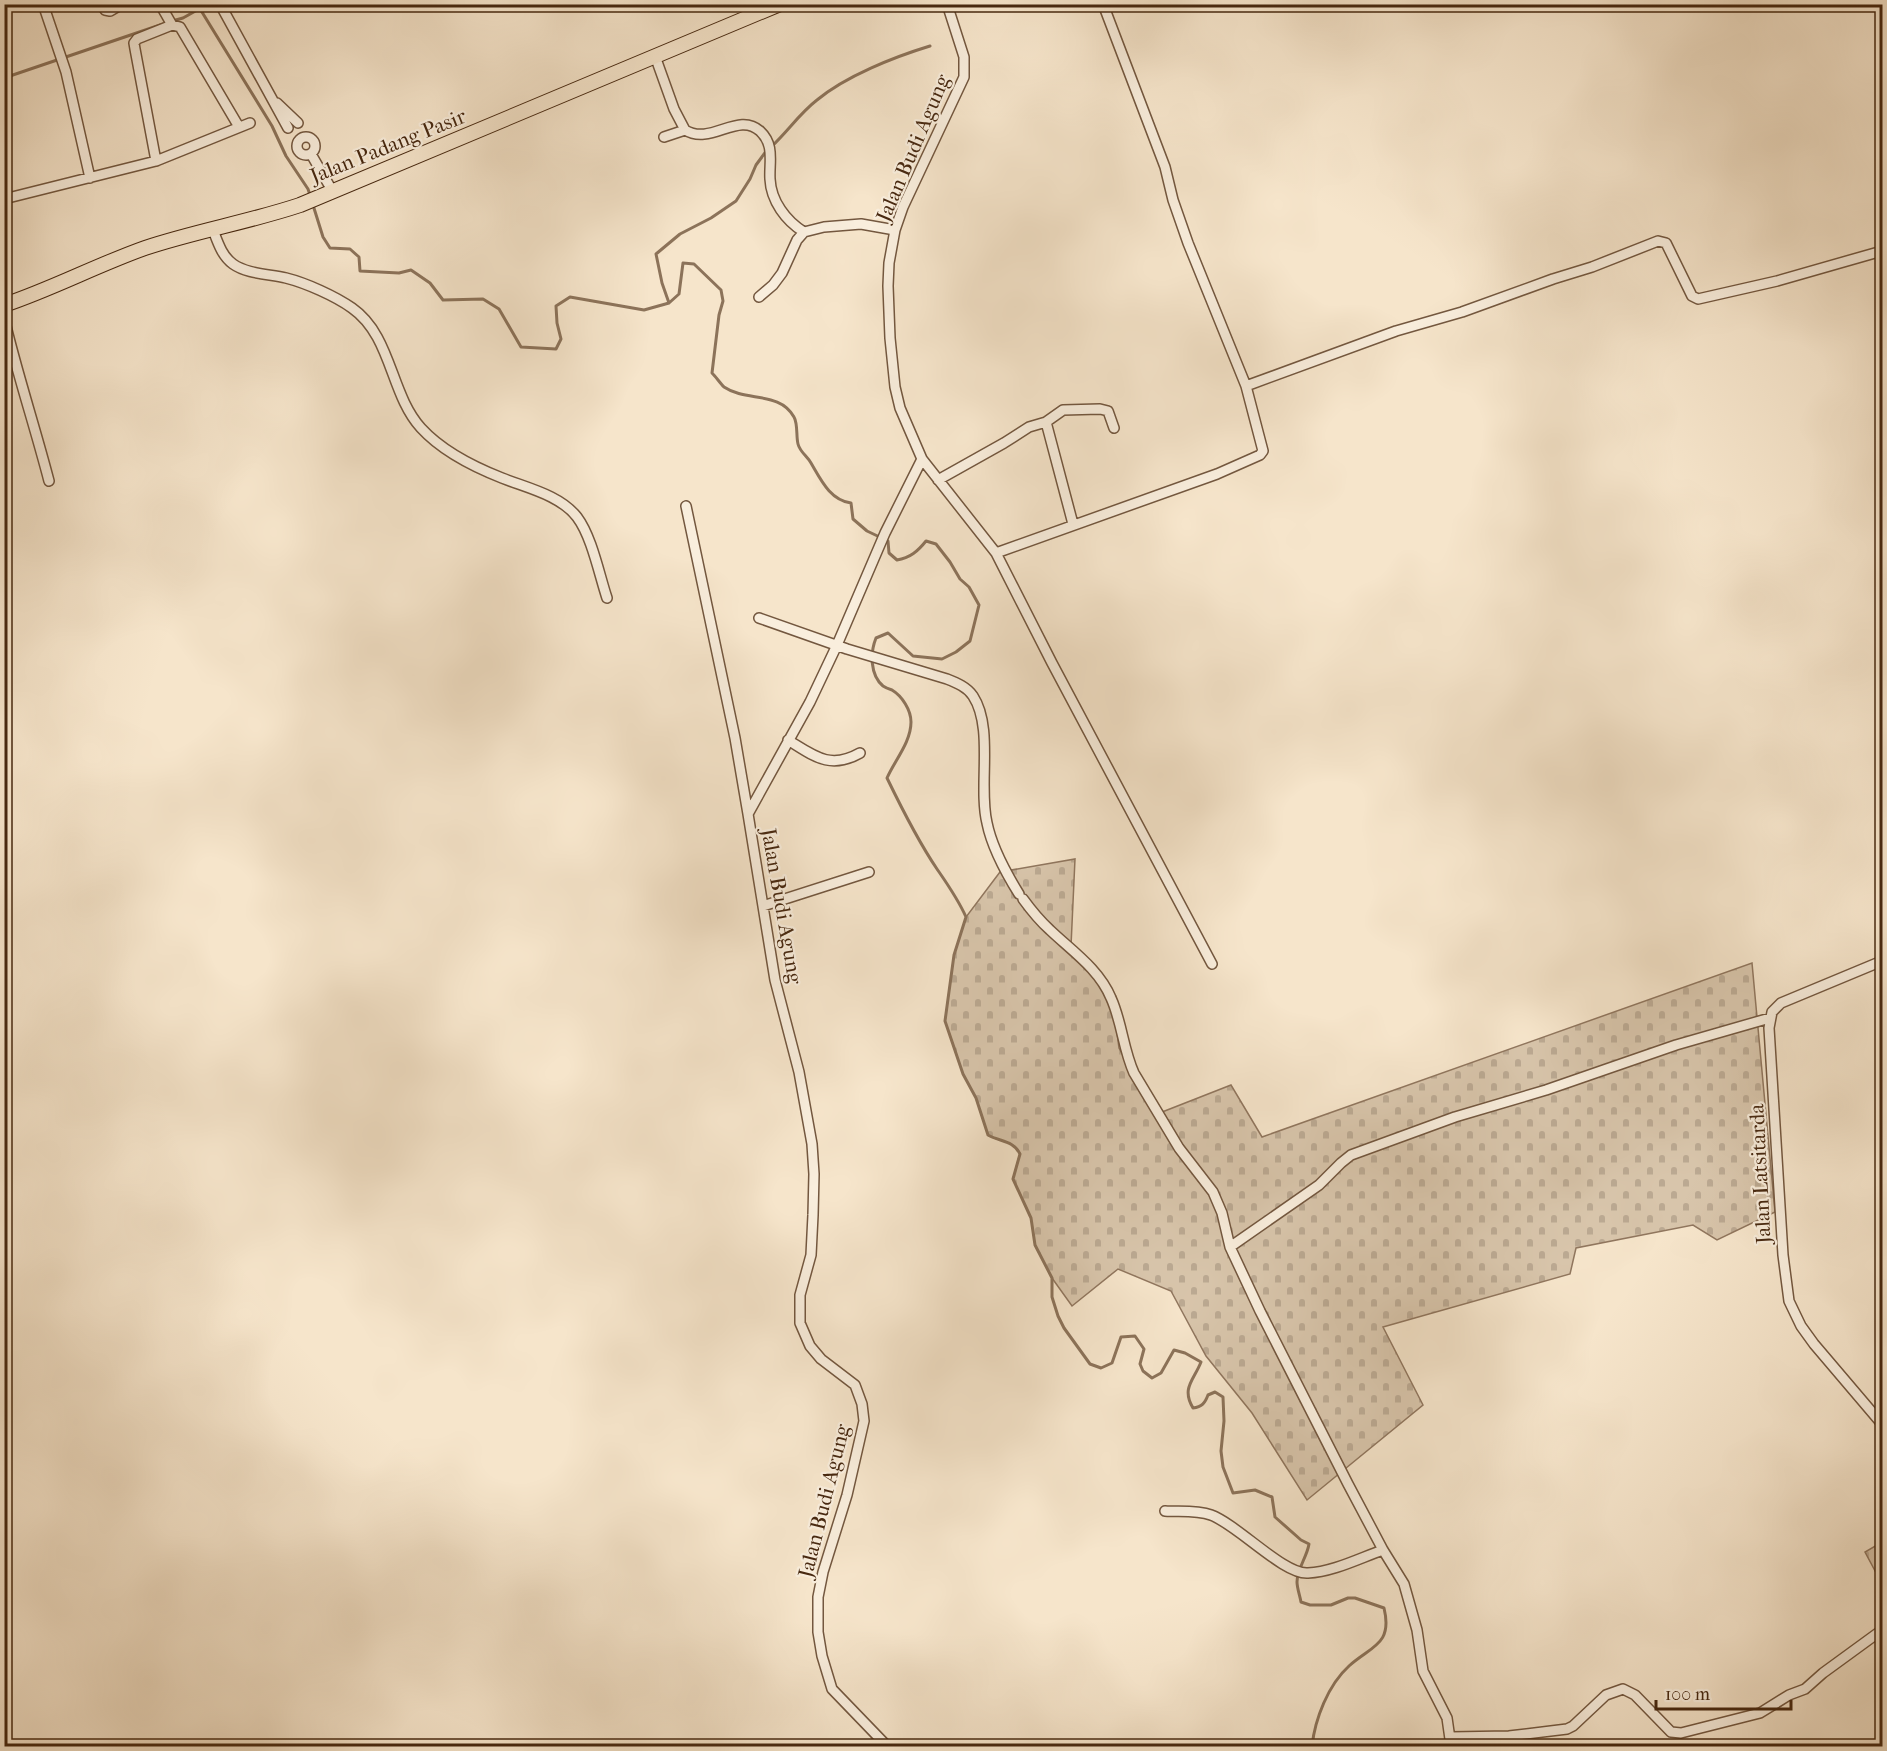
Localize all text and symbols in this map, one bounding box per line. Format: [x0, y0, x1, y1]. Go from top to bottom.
street label: Jalan Budi Agung [870, 70, 955, 227]
street label: Jalan Padang Pasir [305, 104, 469, 189]
street label: Jalan Budi Agung [756, 824, 808, 986]
street label: Jalan Latsitarda [1744, 1103, 1776, 1247]
street label: Jalan Budi Agung [793, 1421, 855, 1582]
scale bar [1656, 1673, 1791, 1711]
text: 100 m [1665, 1684, 1710, 1705]

